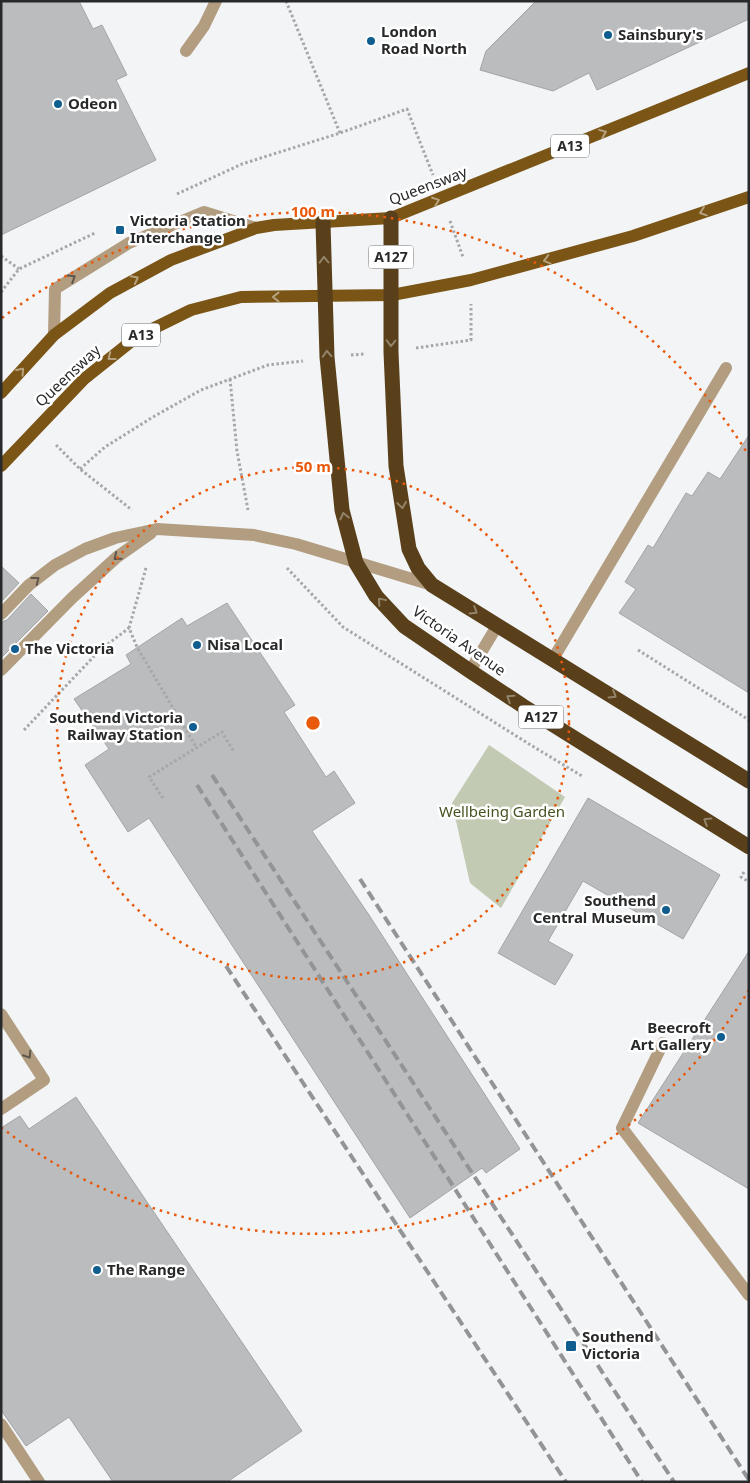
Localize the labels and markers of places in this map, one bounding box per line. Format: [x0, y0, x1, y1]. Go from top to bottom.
place label: London Road North [381, 21, 467, 58]
place label: Sainsbury's [618, 24, 703, 44]
marker: Sainsbury's [602, 29, 614, 41]
marker: London Road North [365, 35, 377, 47]
place label: Odeon [68, 93, 117, 113]
marker: Odeon [52, 98, 64, 110]
place label: Victoria Station Interchange [130, 210, 246, 247]
marker: Victoria Station Interchange [114, 224, 126, 236]
place label: Nisa Local [207, 634, 283, 654]
place label: The Victoria [25, 638, 114, 658]
marker: Nisa Local [191, 639, 203, 651]
marker: The Victoria [9, 643, 21, 655]
place label: Southend Victoria Railway Station [49, 707, 183, 744]
centre of rings [304, 714, 322, 732]
marker: Southend Victoria Railway Station [187, 721, 199, 733]
place label: Southend Central Museum [533, 890, 656, 927]
marker: Southend Central Museum [660, 904, 672, 916]
place label: Beecroft Art Gallery [630, 1017, 711, 1054]
marker: Beecroft Art Gallery [715, 1031, 727, 1043]
place label: The Range [107, 1259, 185, 1279]
marker: The Range [91, 1264, 103, 1276]
place label: Southend Victoria [582, 1326, 654, 1363]
marker: Southend Victoria [564, 1339, 578, 1353]

